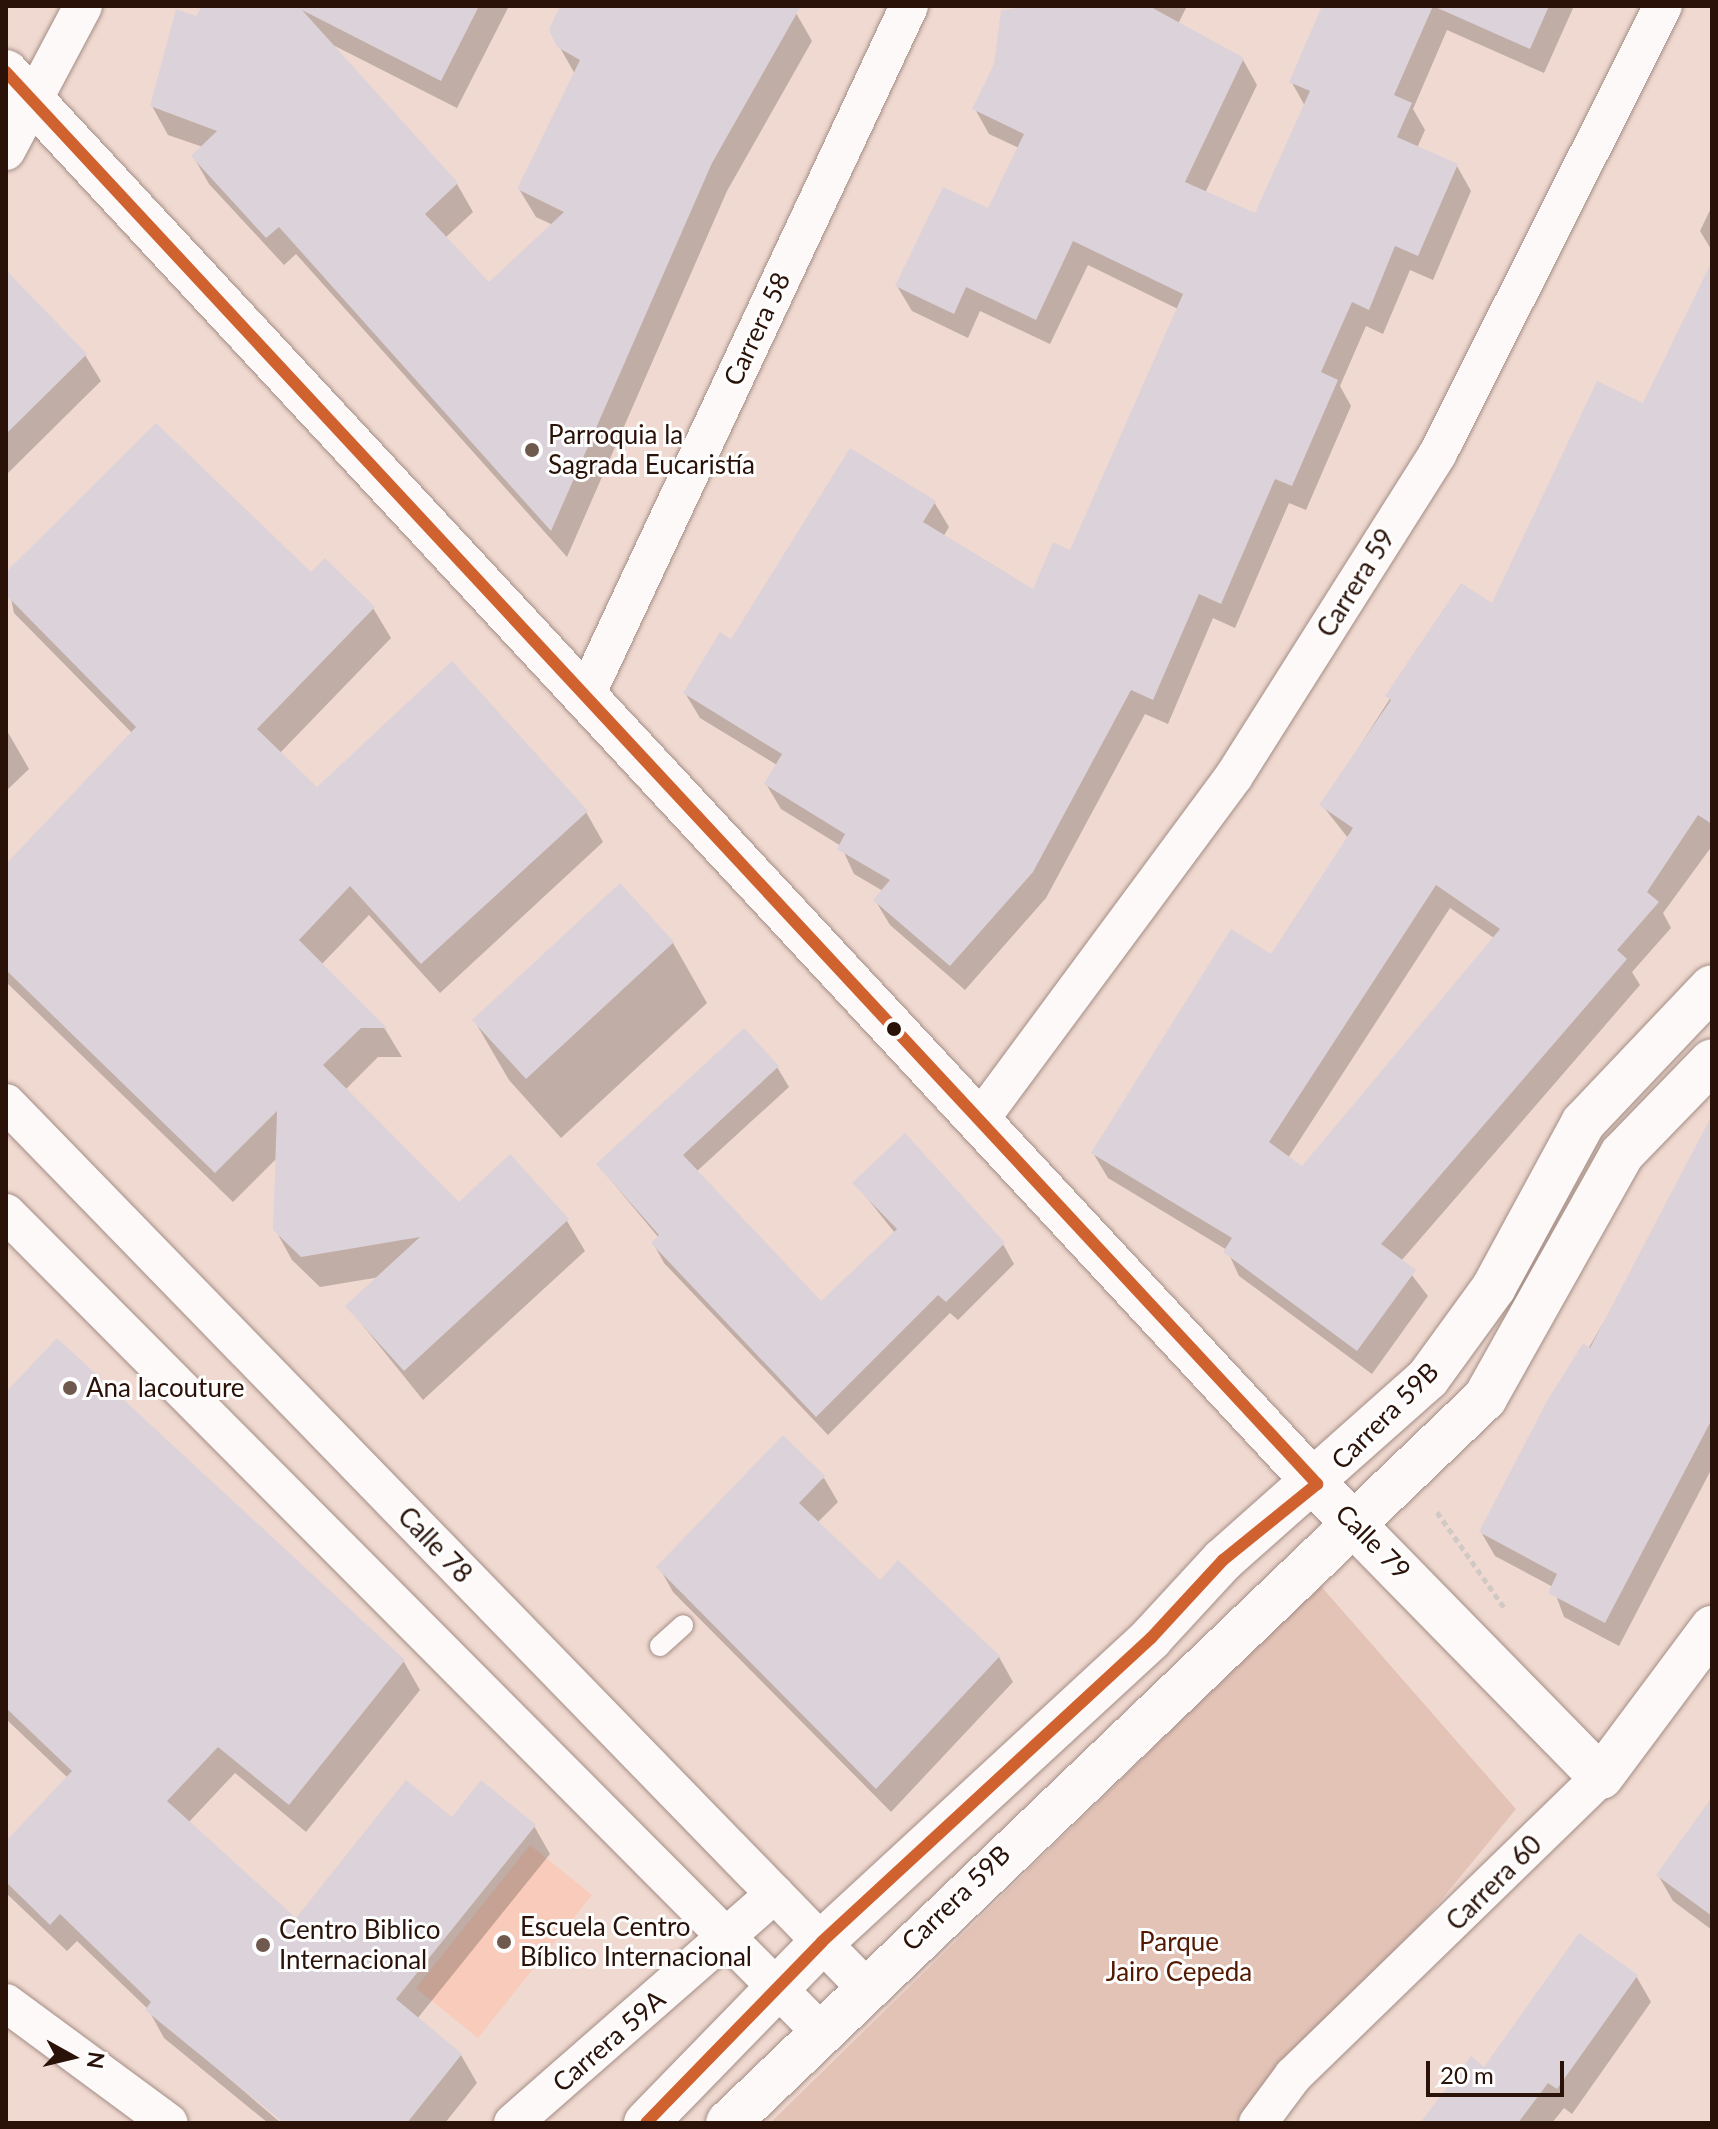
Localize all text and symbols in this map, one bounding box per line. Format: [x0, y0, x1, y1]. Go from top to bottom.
street label: Carrera 58 [717, 267, 797, 391]
place label: Parroquia la Sagrada Eucaristía [548, 419, 755, 480]
marker: Parroquia la Sagrada Eucaristía [523, 441, 541, 459]
street label: Carrera 59 [1311, 523, 1401, 643]
unlabelled marker [886, 1021, 902, 1037]
street label: Carrera 59B [1325, 1356, 1445, 1476]
place label: Ana lacouture [86, 1372, 245, 1404]
marker: Ana lacouture [61, 1379, 79, 1397]
street label: Calle 79 [1329, 1498, 1417, 1586]
street label: Calle 78 [391, 1501, 479, 1589]
street label: Carrera 60 [1440, 1829, 1548, 1937]
street label: Carrera 59B [895, 1839, 1017, 1957]
place label: Escuela Centro Bíblico Internacional [520, 1911, 752, 1972]
place label: Centro Biblico Internacional [279, 1914, 440, 1976]
park label: Parque Jairo Cepeda [1106, 1926, 1252, 1988]
marker: Escuela Centro Bíblico Internacional [495, 1933, 513, 1951]
marker: Centro Biblico Internacional [254, 1936, 272, 1954]
street label: Carrera 59A [546, 1984, 672, 2098]
north arrow [32, 2017, 112, 2097]
scale bar [1430, 2045, 1568, 2095]
text: N [82, 2050, 111, 2071]
text: 20 m [1440, 2060, 1494, 2089]

